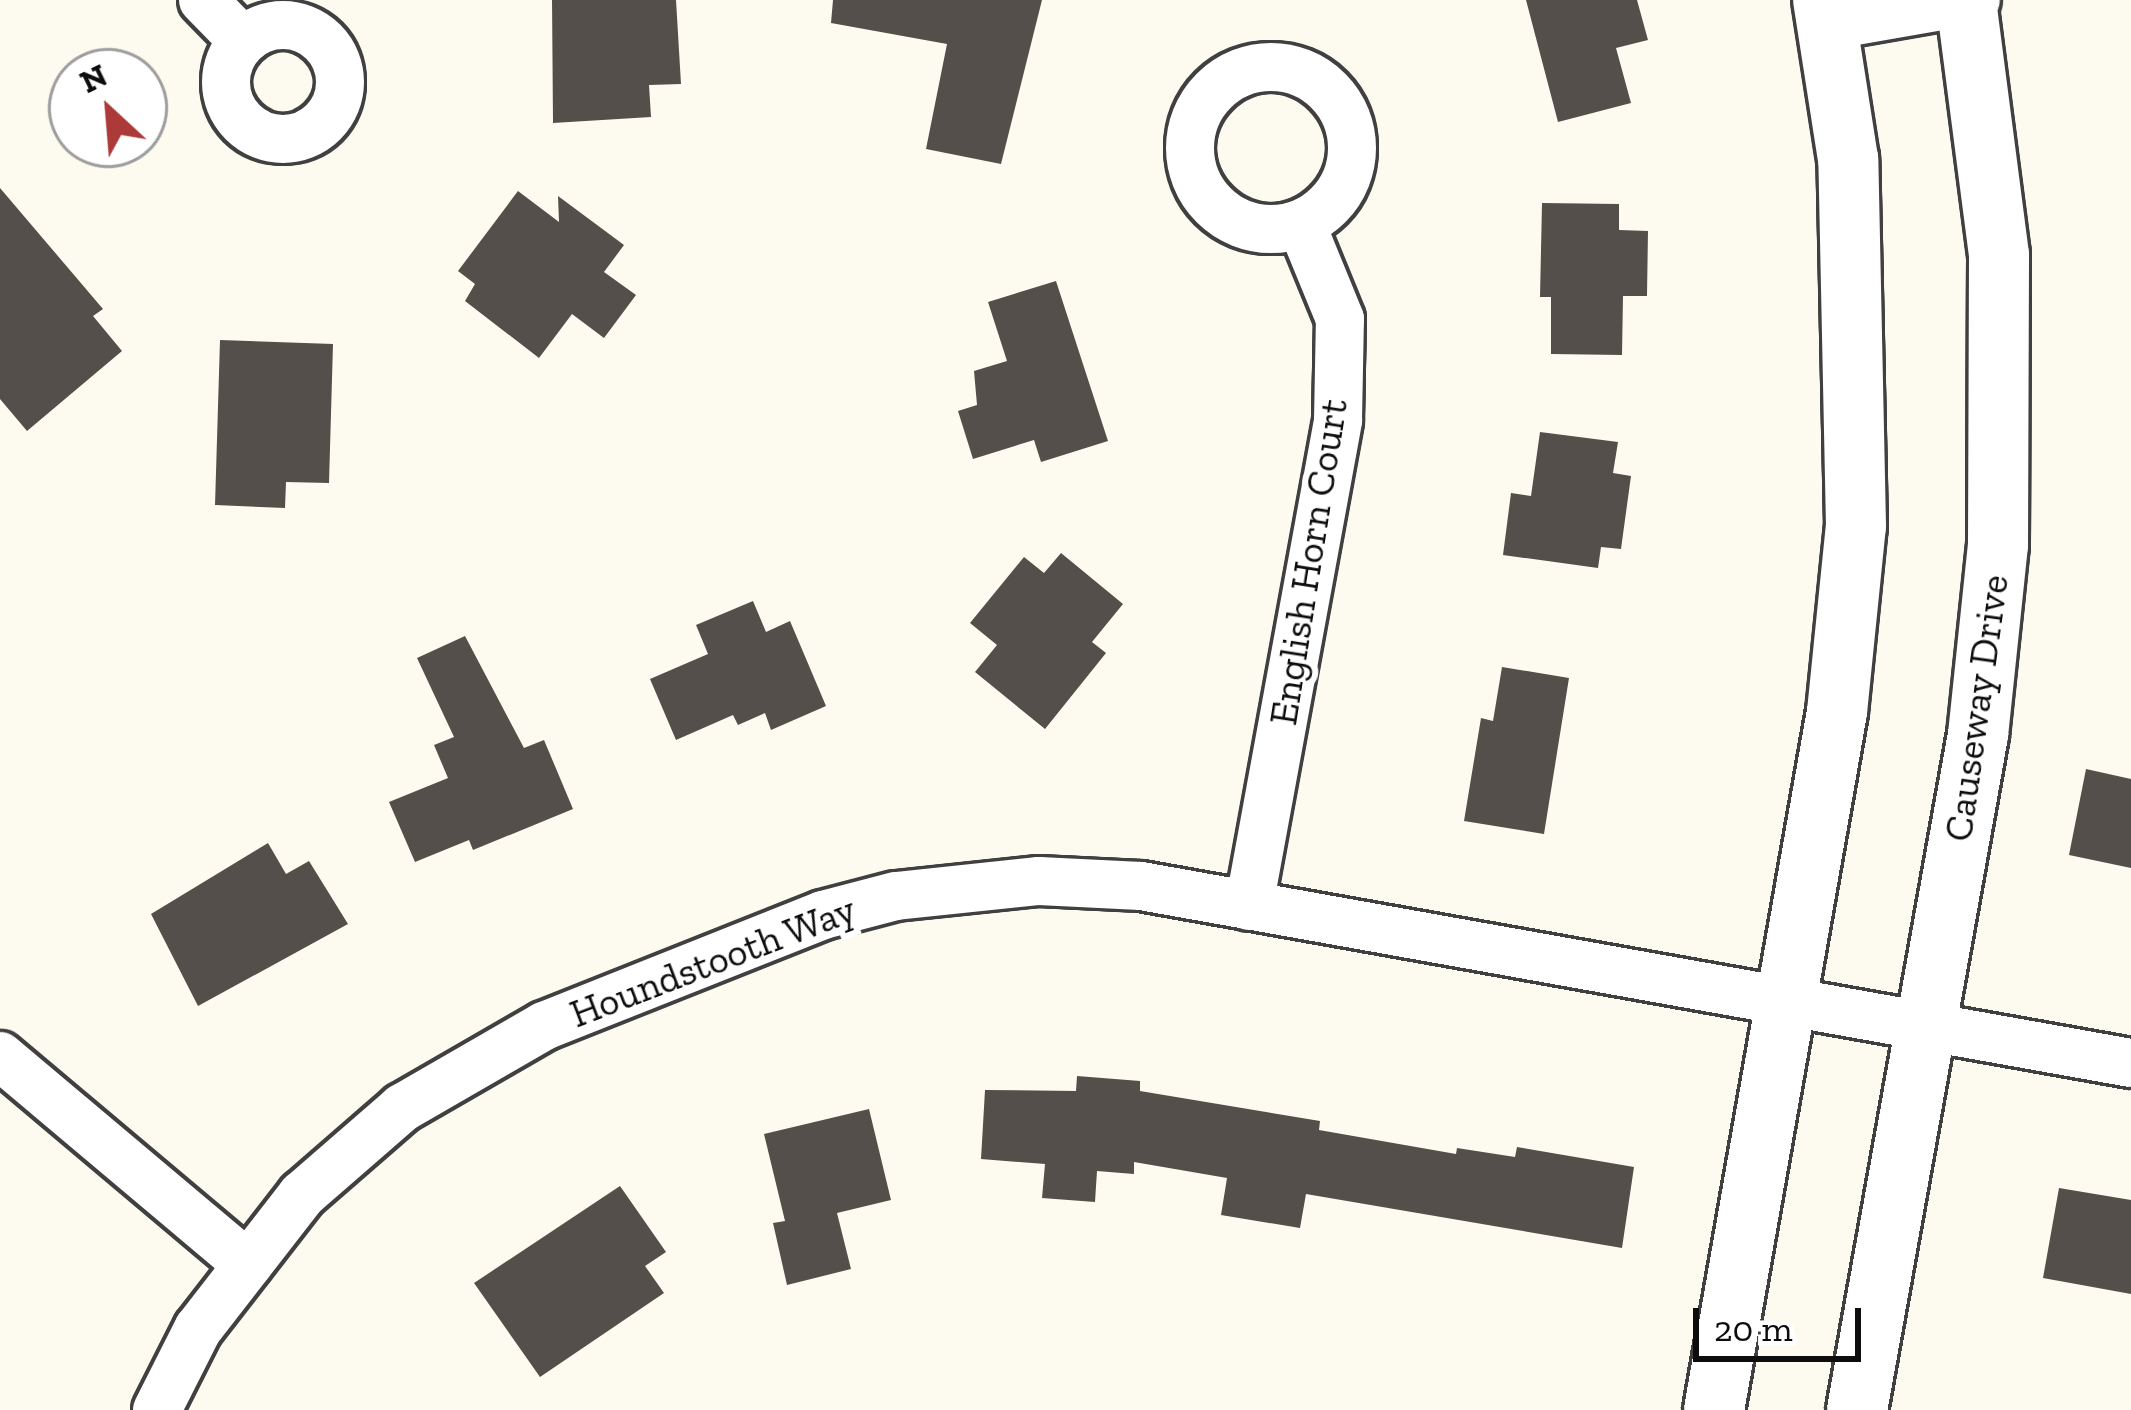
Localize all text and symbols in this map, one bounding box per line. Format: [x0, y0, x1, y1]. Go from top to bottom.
north arrow [48, 48, 168, 168]
text: N [73, 55, 113, 101]
street label: English Horn Court [1260, 395, 1358, 729]
street label: Causeway Drive [1935, 571, 2019, 845]
street label: Houndstooth Way [563, 886, 863, 1038]
scale bar [1699, 1284, 1867, 1358]
text: 20 m [1714, 1307, 1793, 1350]

